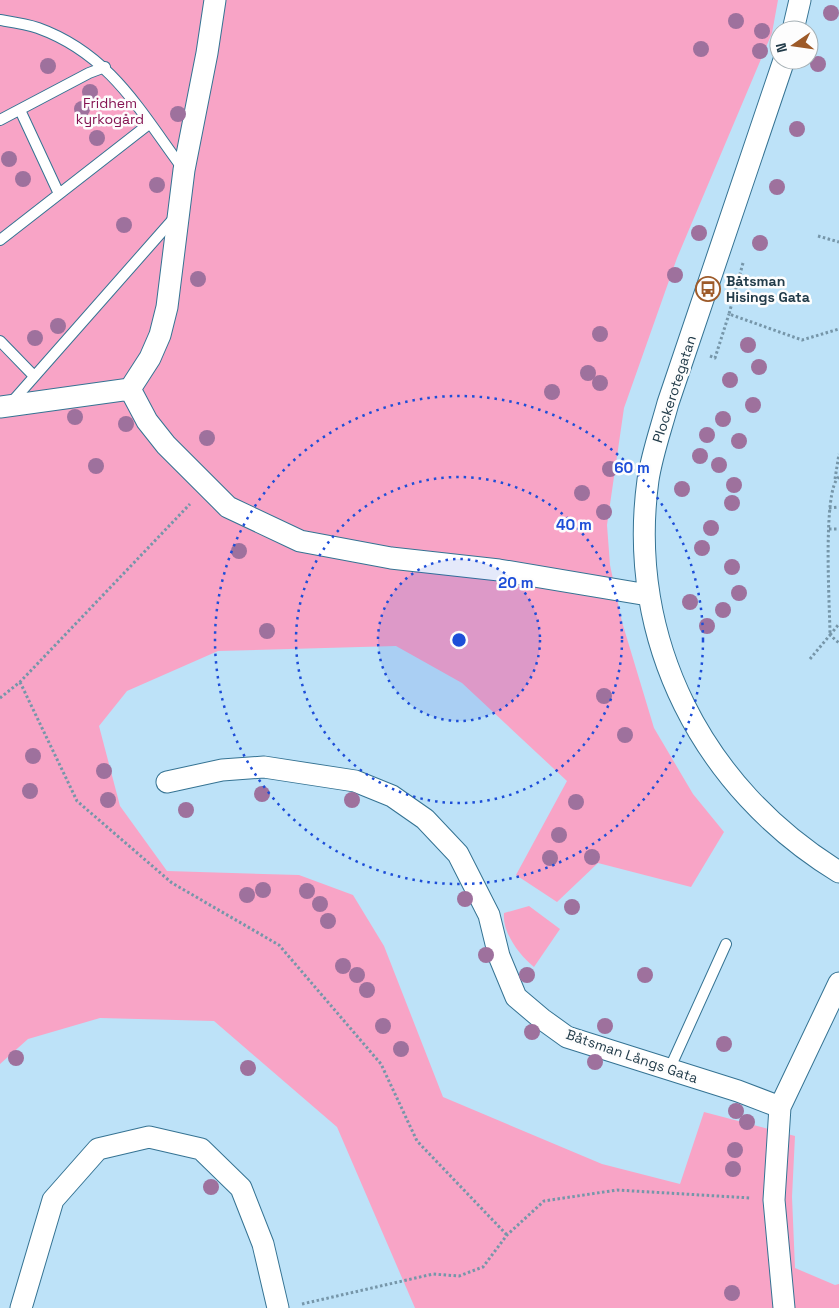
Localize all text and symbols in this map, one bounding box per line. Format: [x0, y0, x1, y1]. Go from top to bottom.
north arrow [769, 20, 819, 70]
text: N [772, 41, 791, 55]
park label: Fridhem kyrkogård [76, 94, 144, 128]
place label: Båtsman Hisings Gata [726, 272, 810, 306]
bus stop icon: Båtsman Hisings Gata [695, 276, 721, 302]
street label: Plockerotegatan [648, 333, 700, 445]
text: 60 m [614, 458, 650, 477]
text: 40 m [556, 515, 592, 534]
text: 20 m [498, 573, 534, 592]
centre of rings [450, 631, 468, 649]
street label: Båtsman Långs Gata [564, 1025, 700, 1087]

